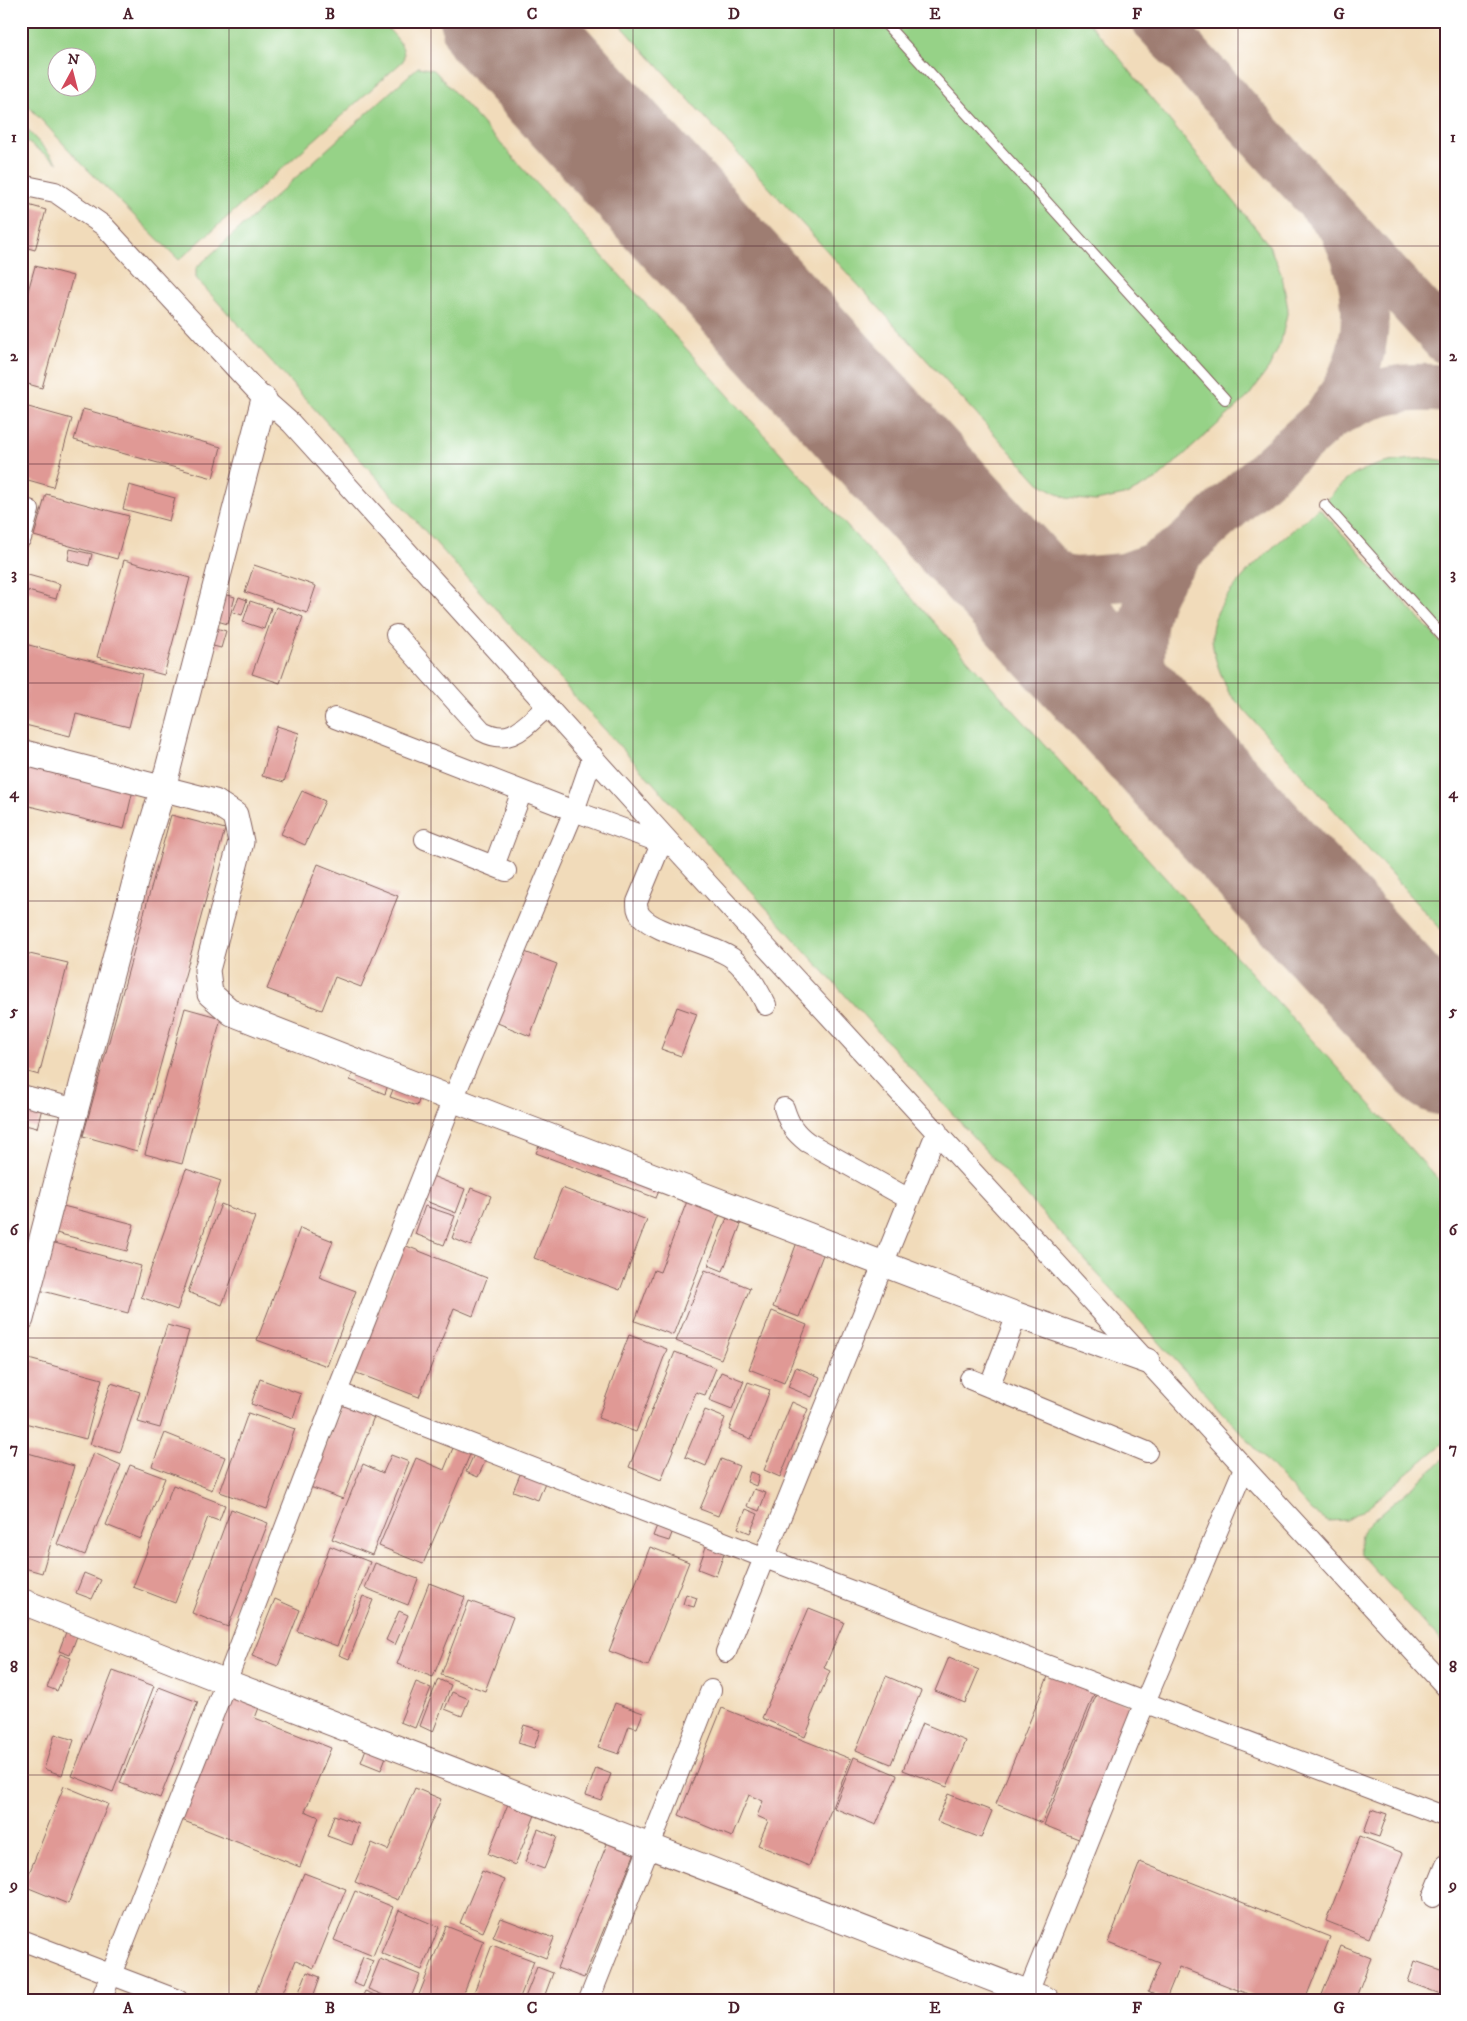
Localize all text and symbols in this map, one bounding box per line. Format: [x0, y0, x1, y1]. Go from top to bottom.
text: A [122, 4, 134, 24]
text: B [325, 4, 335, 24]
text: C [527, 4, 537, 24]
text: D [728, 4, 740, 24]
text: E [929, 4, 941, 24]
text: F [1132, 4, 1142, 24]
text: G [1333, 4, 1345, 24]
north arrow [48, 48, 98, 98]
text: N [67, 50, 81, 70]
text: 1 [11, 127, 17, 147]
text: 1 [1450, 127, 1456, 147]
text: 2 [10, 346, 19, 366]
text: 2 [1449, 346, 1458, 366]
text: 3 [11, 564, 17, 584]
text: 3 [1450, 564, 1456, 584]
text: 4 [8, 783, 19, 803]
text: 4 [1447, 783, 1458, 803]
text: 5 [9, 1001, 18, 1021]
text: 5 [1448, 1001, 1457, 1021]
text: 6 [10, 1220, 20, 1240]
text: 6 [1449, 1220, 1459, 1240]
text: 7 [10, 1438, 18, 1458]
text: 7 [1449, 1438, 1457, 1458]
text: 8 [10, 1657, 18, 1677]
text: 8 [1449, 1657, 1457, 1677]
text: 9 [9, 1875, 18, 1895]
text: 9 [1448, 1875, 1457, 1895]
text: A [122, 1998, 134, 2018]
text: B [325, 1998, 335, 2018]
text: C [527, 1998, 537, 2018]
text: D [728, 1998, 740, 2018]
text: E [929, 1998, 941, 2018]
text: F [1132, 1998, 1142, 2018]
text: G [1333, 1998, 1345, 2018]

